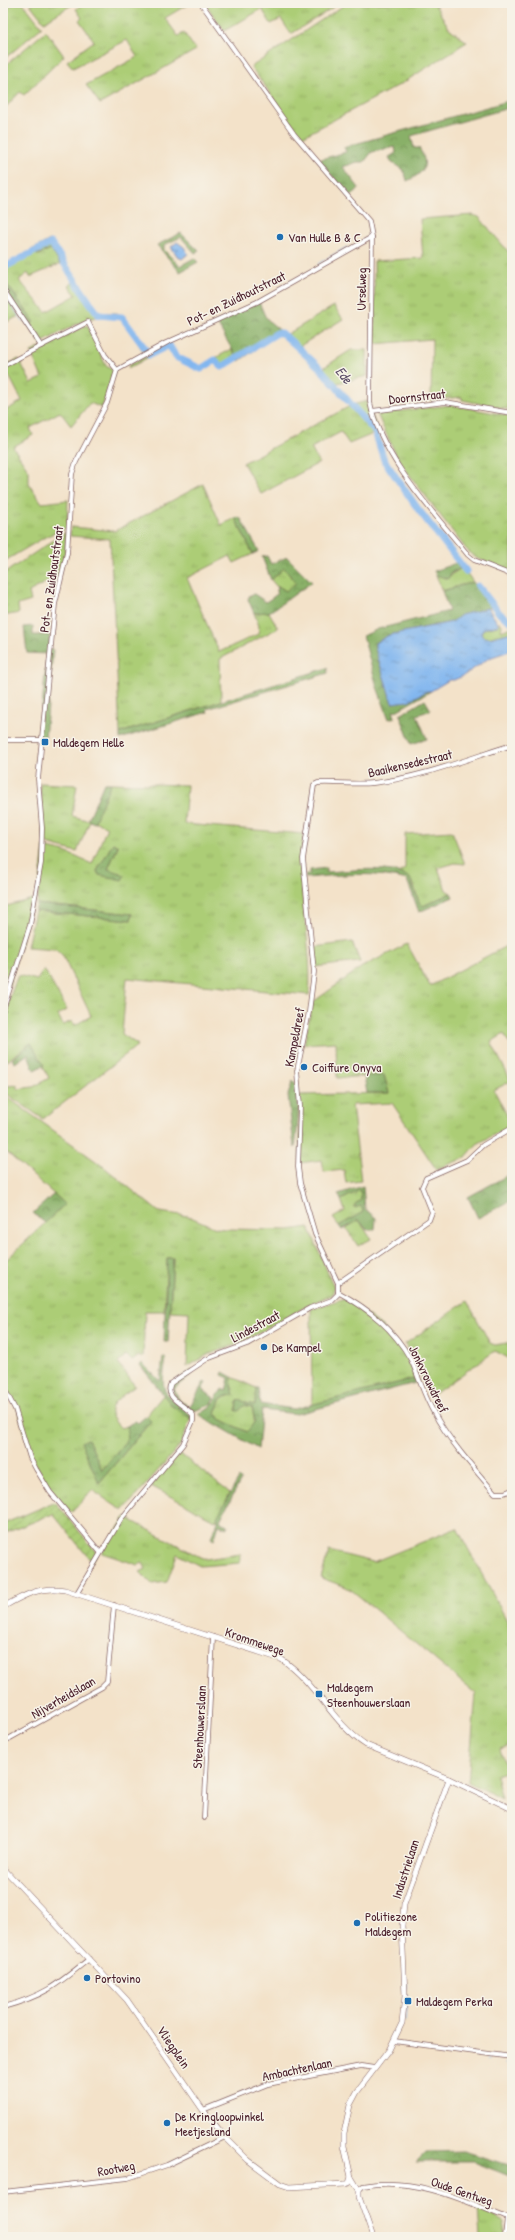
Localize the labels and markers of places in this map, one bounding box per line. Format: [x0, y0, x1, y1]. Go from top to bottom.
place label: Van Hulle B & C [288, 228, 361, 246]
marker: Van Hulle B & C [275, 232, 285, 242]
place label: Maldegem Helle [53, 733, 124, 751]
marker: Maldegem Helle [40, 737, 50, 747]
place label: Coiffure Onyva [312, 1058, 381, 1076]
marker: Coiffure Onyva [299, 1062, 309, 1072]
place label: De Kampel [272, 1338, 322, 1356]
marker: De Kampel [259, 1342, 269, 1352]
place label: Maldegem Steenhouwerslaan [327, 1678, 410, 1711]
marker: Maldegem Steenhouwerslaan [314, 1689, 324, 1699]
place label: Politiezone Maldegem [365, 1907, 417, 1940]
marker: Politiezone Maldegem [352, 1918, 362, 1928]
place label: Portovino [95, 1969, 140, 1987]
marker: Portovino [82, 1973, 92, 1983]
place label: Maldegem Perka [416, 1992, 492, 2010]
marker: Maldegem Perka [403, 1996, 413, 2006]
place label: De Kringloopwinkel Meetjesland [175, 2107, 265, 2140]
marker: De Kringloopwinkel Meetjesland [162, 2118, 172, 2128]

